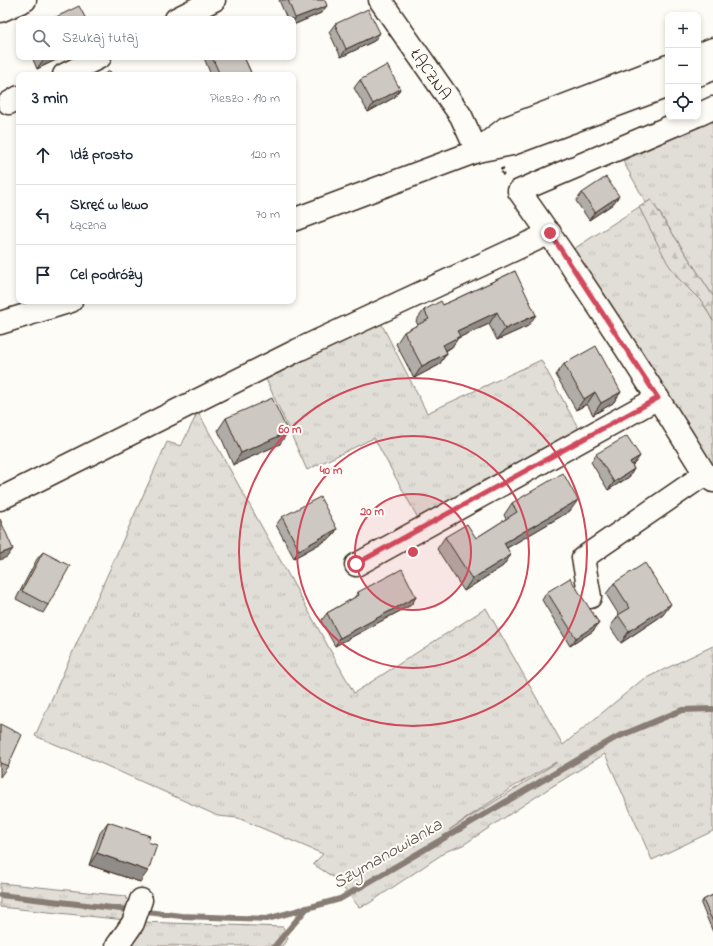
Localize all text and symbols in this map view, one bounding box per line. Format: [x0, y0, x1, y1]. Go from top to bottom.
map controls [665, 12, 701, 120]
button: + [665, 12, 701, 48]
search box [16, 16, 296, 60]
icon: search [30, 27, 52, 49]
text: Szukaj tutaj [62, 27, 138, 49]
street label: ŁĄCZNA [403, 43, 457, 105]
button: − [665, 48, 701, 84]
button: locate [665, 84, 701, 120]
text: 3 min [32, 86, 68, 111]
text: Pieszo · 190 m [210, 89, 280, 108]
icon: ahead [32, 144, 54, 166]
text: Idź prosto [70, 144, 133, 166]
text: 120 m [250, 145, 280, 164]
text: Skręć w lewo [70, 194, 148, 216]
icon: left [32, 204, 54, 226]
text: 70 m [256, 205, 280, 224]
text: Łączna [70, 216, 106, 235]
route end [541, 224, 559, 242]
icon: arrive [32, 264, 54, 286]
text: Cel podróży [70, 264, 143, 286]
text: 60 m [278, 421, 302, 439]
text: 40 m [319, 462, 343, 480]
text: 20 m [359, 503, 384, 521]
centre of rings [406, 545, 420, 559]
route start [347, 555, 365, 573]
water label: Szymanowianka [329, 813, 448, 897]

